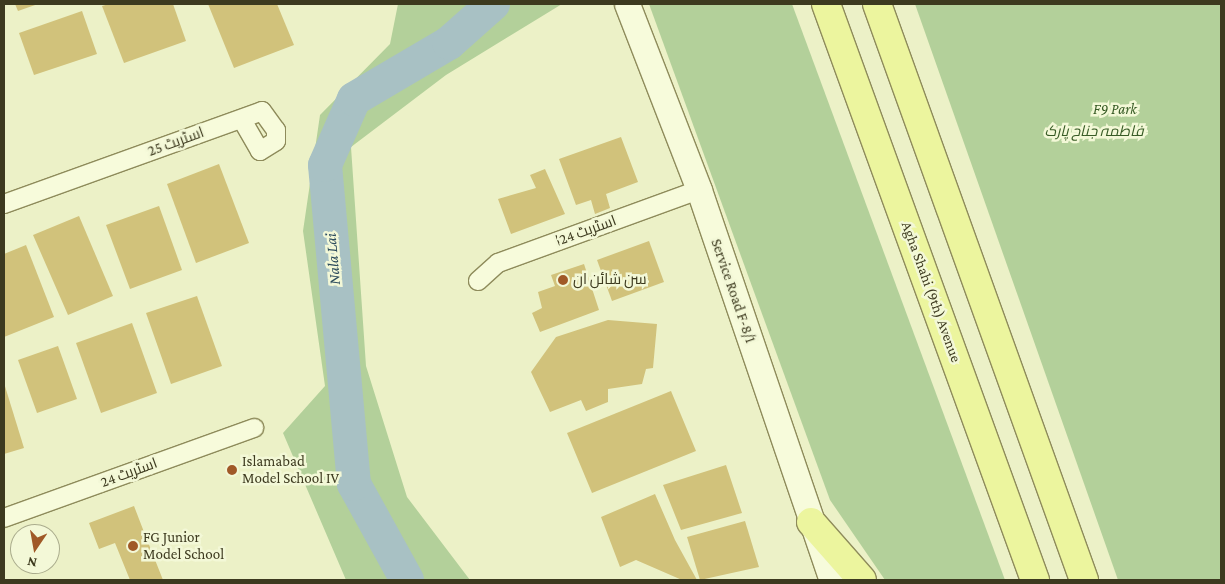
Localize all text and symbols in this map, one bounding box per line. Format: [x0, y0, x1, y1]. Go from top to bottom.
park label: F9 Park [1093, 101, 1137, 119]
park label: فاطمہ جناح پارک [1044, 123, 1144, 141]
street label: اسٹریٹ 25 [145, 124, 207, 160]
street label: اسٹریٹ 24ا [553, 212, 619, 250]
street label: Agha Shahi (9th) Avenue [897, 219, 965, 365]
water label: Nala Lai [321, 232, 345, 286]
street label: Service Road F-8/1 [707, 237, 759, 345]
place label: سن شائن ان [573, 271, 647, 289]
marker: سن شائن ان [557, 274, 569, 286]
place label: Islamabad Model School IV [242, 452, 339, 487]
street label: اسٹریٹ 24 [98, 454, 160, 492]
marker: Islamabad Model School IV [226, 464, 238, 476]
north arrow [10, 524, 60, 574]
place label: FG Junior Model School [143, 528, 224, 563]
marker: FG Junior Model School [127, 540, 139, 552]
text: N [26, 554, 38, 572]

